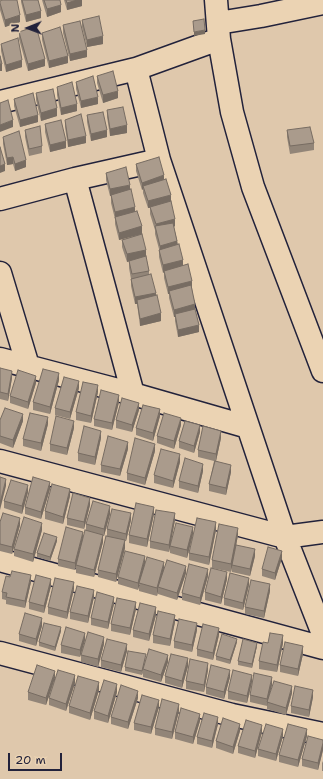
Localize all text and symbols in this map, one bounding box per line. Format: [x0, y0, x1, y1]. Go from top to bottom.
north arrow [8, 8, 48, 48]
text: N [8, 24, 23, 33]
scale bar [10, 745, 64, 771]
text: 20 m [15, 752, 46, 768]

